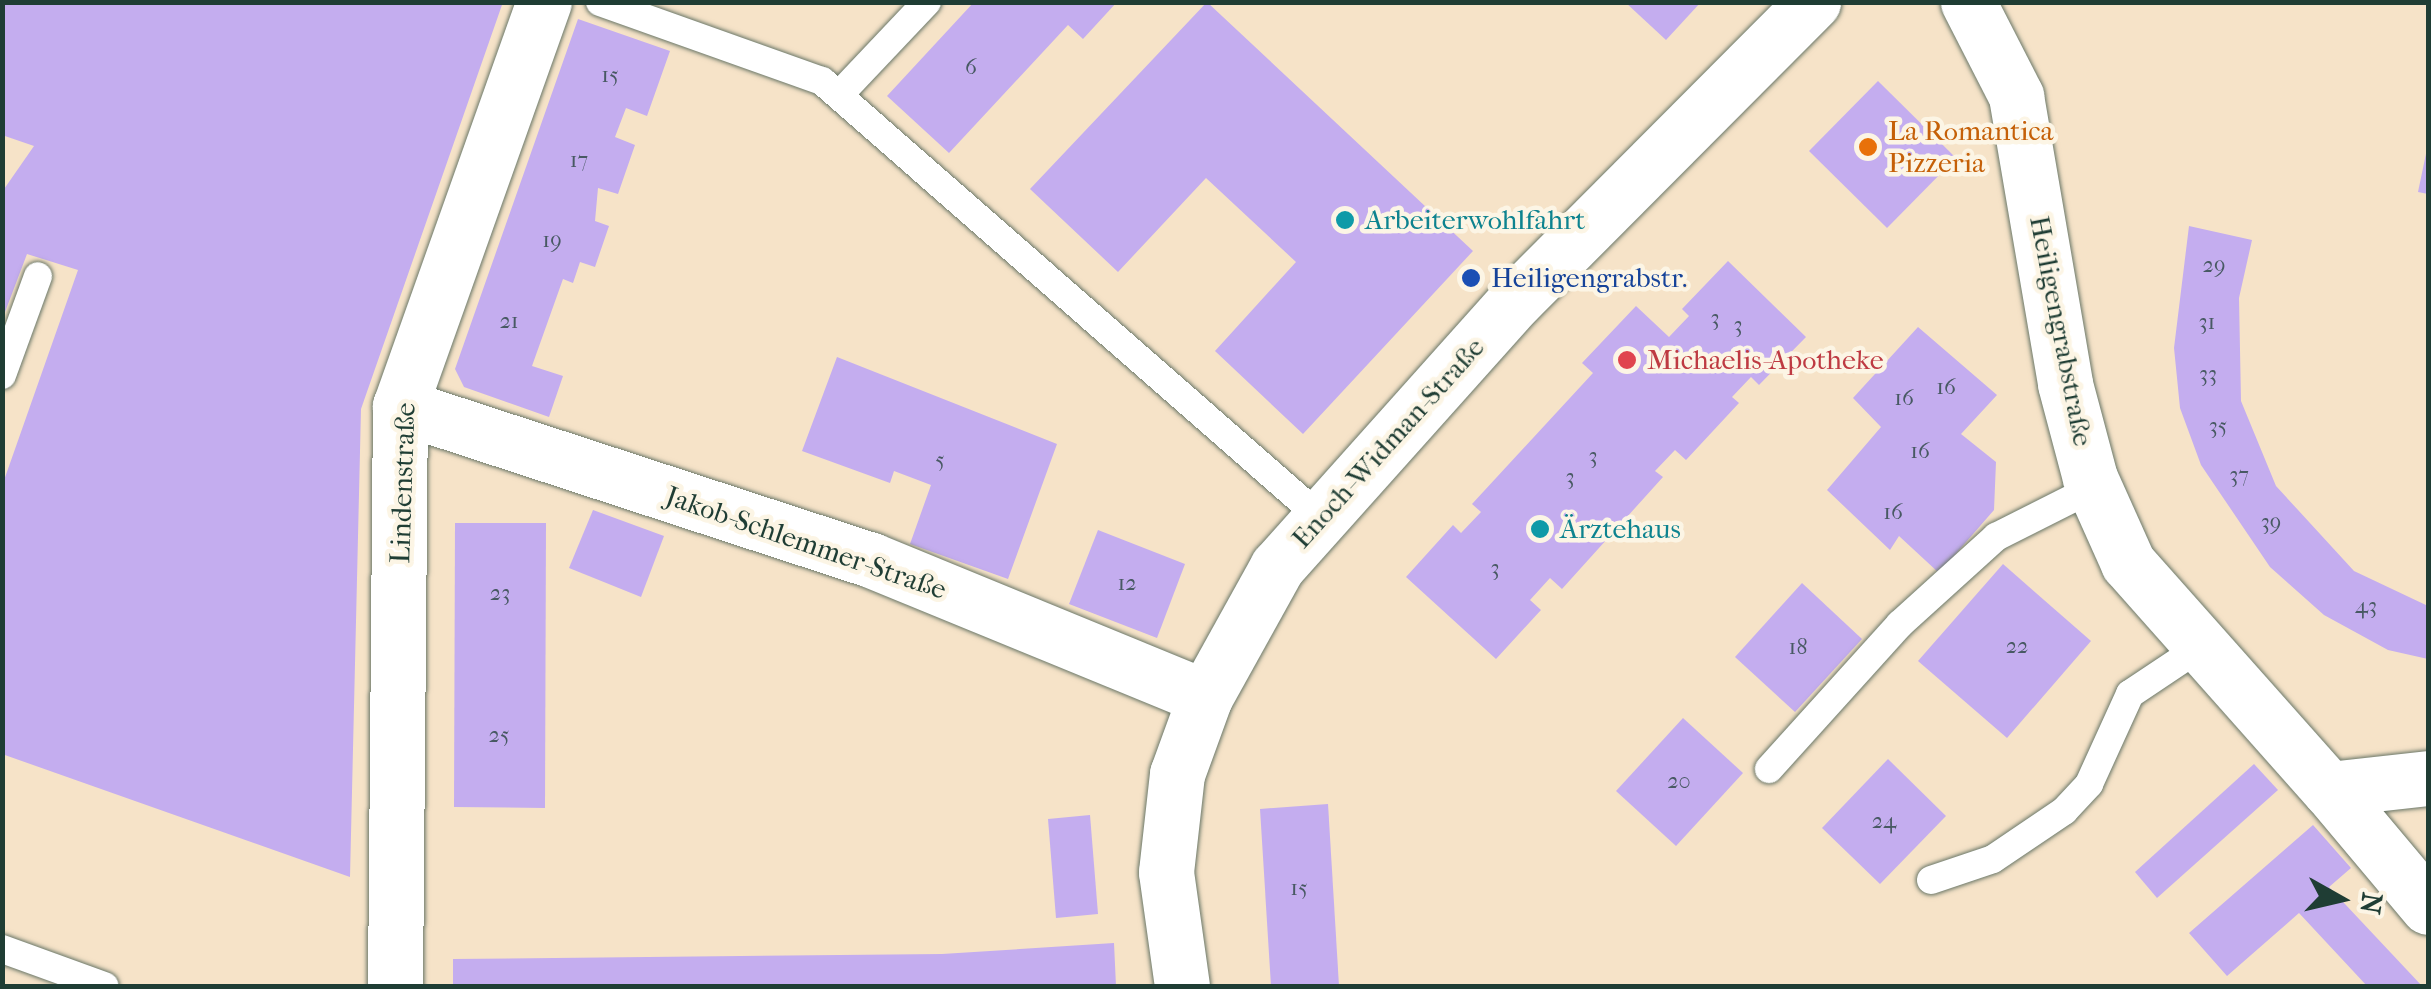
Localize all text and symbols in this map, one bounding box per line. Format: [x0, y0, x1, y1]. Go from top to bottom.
house number: 6 [965, 55, 977, 81]
house number: 15 [601, 63, 619, 89]
place label: La Romantica Pizzeria [1888, 114, 2054, 180]
marker: La Romantica Pizzeria [1857, 136, 1879, 158]
house number: 17 [570, 148, 588, 174]
place label: Arbeiterwohlfahrt [1365, 203, 1585, 237]
marker: Arbeiterwohlfahrt [1334, 209, 1356, 231]
street label: Heiligengrabstraße [2022, 213, 2100, 449]
house number: 19 [542, 228, 562, 254]
house number: 29 [2203, 253, 2225, 279]
place label: Heiligengrabstr. [1491, 261, 1687, 295]
marker: Heiligengrabstr. [1460, 267, 1482, 289]
house number: 3 [1710, 306, 1720, 332]
house number: 21 [499, 309, 519, 335]
house number: 31 [2199, 310, 2215, 336]
house number: 3 [1733, 313, 1743, 339]
street label: Enoch-Widman-Straße [1285, 331, 1491, 555]
place label: Michaelis-Apotheke [1647, 343, 1884, 377]
marker: Michaelis-Apotheke [1616, 349, 1638, 371]
house number: 33 [2199, 362, 2217, 388]
house number: 16 [1936, 375, 1956, 401]
house number: 16 [1894, 386, 1914, 412]
street label: Lindenstraße [383, 402, 423, 564]
house number: 35 [2209, 414, 2227, 440]
house number: 16 [1910, 439, 1930, 465]
house number: 3 [1588, 444, 1598, 470]
house number: 5 [935, 448, 945, 474]
house number: 37 [2229, 463, 2249, 489]
house number: 3 [1565, 465, 1575, 491]
street label: Jakob-Schlemmer-Straße [661, 479, 951, 607]
house number: 16 [1883, 500, 1903, 526]
house number: 39 [2261, 510, 2281, 536]
place label: Ärztehaus [1560, 512, 1681, 546]
marker: Ärztehaus [1529, 518, 1551, 540]
house number: 3 [1490, 556, 1500, 582]
house number: 12 [1117, 571, 1137, 597]
house number: 23 [490, 581, 510, 607]
house number: 43 [2355, 594, 2377, 620]
house number: 22 [2006, 634, 2028, 660]
house number: 18 [1789, 635, 1807, 661]
house number: 25 [489, 723, 509, 749]
house number: 20 [1667, 769, 1691, 795]
house number: 24 [1872, 809, 1896, 835]
north arrow [2291, 849, 2391, 949]
house number: 15 [1290, 876, 1308, 902]
text: N [2353, 890, 2389, 916]

